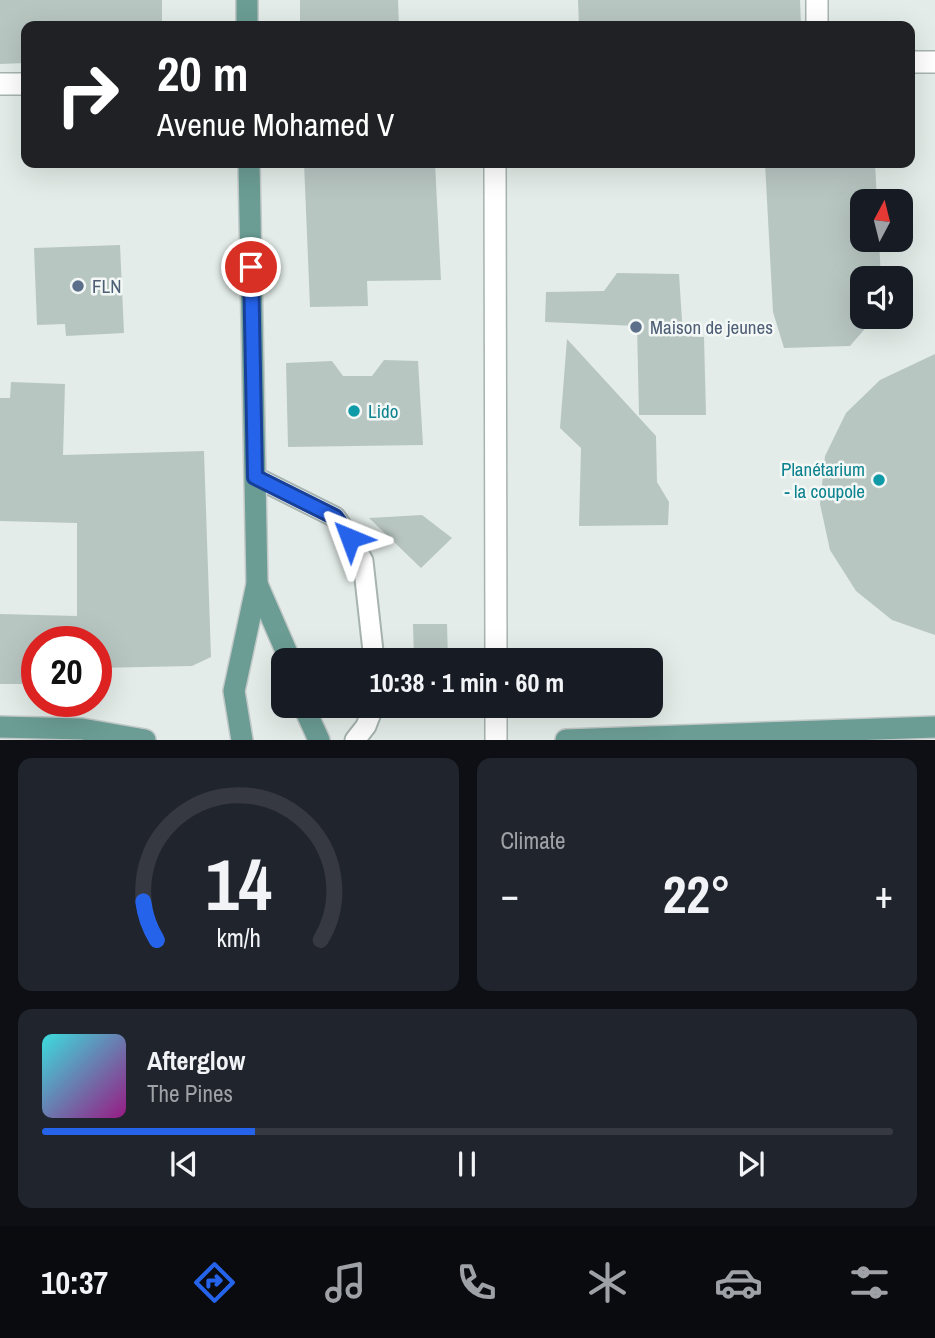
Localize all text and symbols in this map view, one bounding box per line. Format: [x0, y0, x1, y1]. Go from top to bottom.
text: 20 m [157, 40, 249, 106]
icon: right [42, 49, 133, 140]
text: Avenue Mohamed V [157, 103, 394, 146]
north arrow [850, 189, 914, 252]
map controls [850, 189, 913, 329]
pin [221, 237, 281, 297]
icon: arrive [232, 248, 270, 286]
button: sound [850, 266, 913, 329]
place label: FLN [92, 273, 121, 299]
marker: FLN [70, 278, 86, 294]
place label: Maison de jeunes [650, 314, 773, 340]
marker: Maison de jeunes [628, 319, 644, 335]
place label: Lido [368, 398, 398, 424]
marker: Lido [346, 403, 362, 419]
place label: Planétarium - la coupole [781, 456, 865, 504]
marker: Planétarium - la coupole [871, 472, 887, 488]
position arrow [313, 501, 387, 575]
speed limit sign: 20 [21, 626, 112, 717]
text: 10:38 · 1 min · 60 m [370, 665, 564, 700]
text: Climate [501, 825, 565, 856]
text: 14 [205, 836, 271, 934]
text: 22° [663, 859, 731, 929]
text: − [501, 869, 519, 920]
text: + [875, 869, 893, 920]
text: km/h [216, 921, 260, 955]
text: Afterglow [147, 1043, 245, 1078]
text: The Pines [147, 1078, 233, 1109]
icon: previous [165, 1145, 203, 1183]
icon: pause [448, 1145, 486, 1183]
icon: next [732, 1145, 770, 1183]
icon: directions [190, 1258, 239, 1307]
icon: music [321, 1258, 370, 1307]
icon: phone [452, 1258, 501, 1307]
icon: climate [583, 1258, 632, 1307]
icon: car [714, 1258, 763, 1307]
icon: filters [845, 1258, 894, 1307]
text: 10:37 [41, 1261, 108, 1304]

